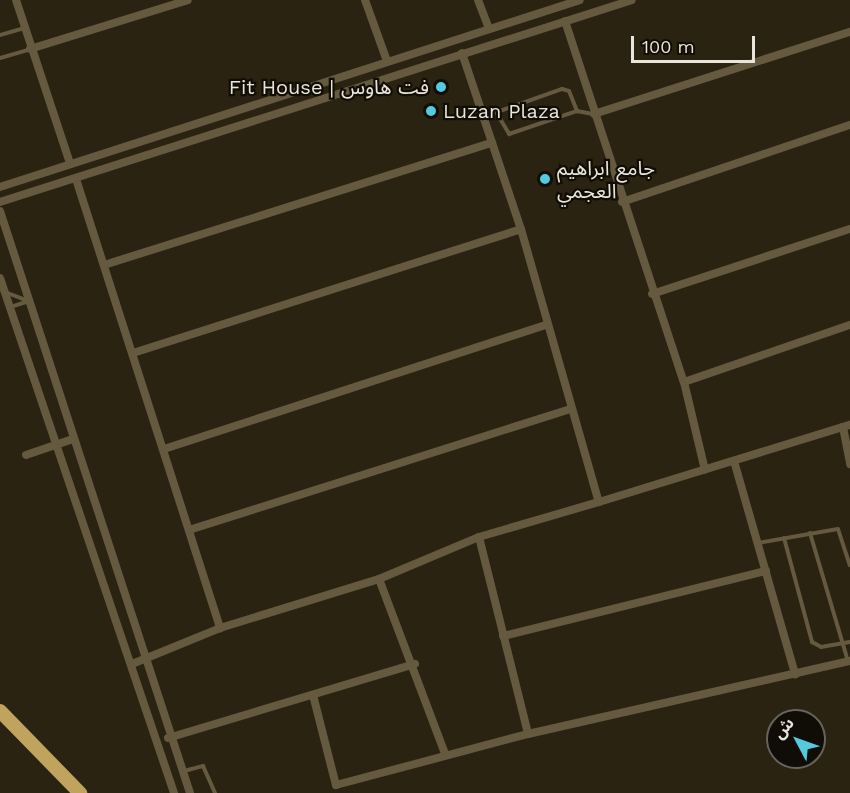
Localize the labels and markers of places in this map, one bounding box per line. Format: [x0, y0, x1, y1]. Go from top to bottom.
place label: Fit House | فت هاوس [229, 75, 429, 99]
marker: Fit House | فت هاوس [434, 80, 448, 94]
place label: Luzan Plaza [443, 99, 560, 123]
marker: Luzan Plaza [424, 104, 438, 118]
place label: جامع ابراهيم العجمي [557, 156, 655, 203]
marker: جامع ابراهيم العجمي [538, 172, 552, 186]

